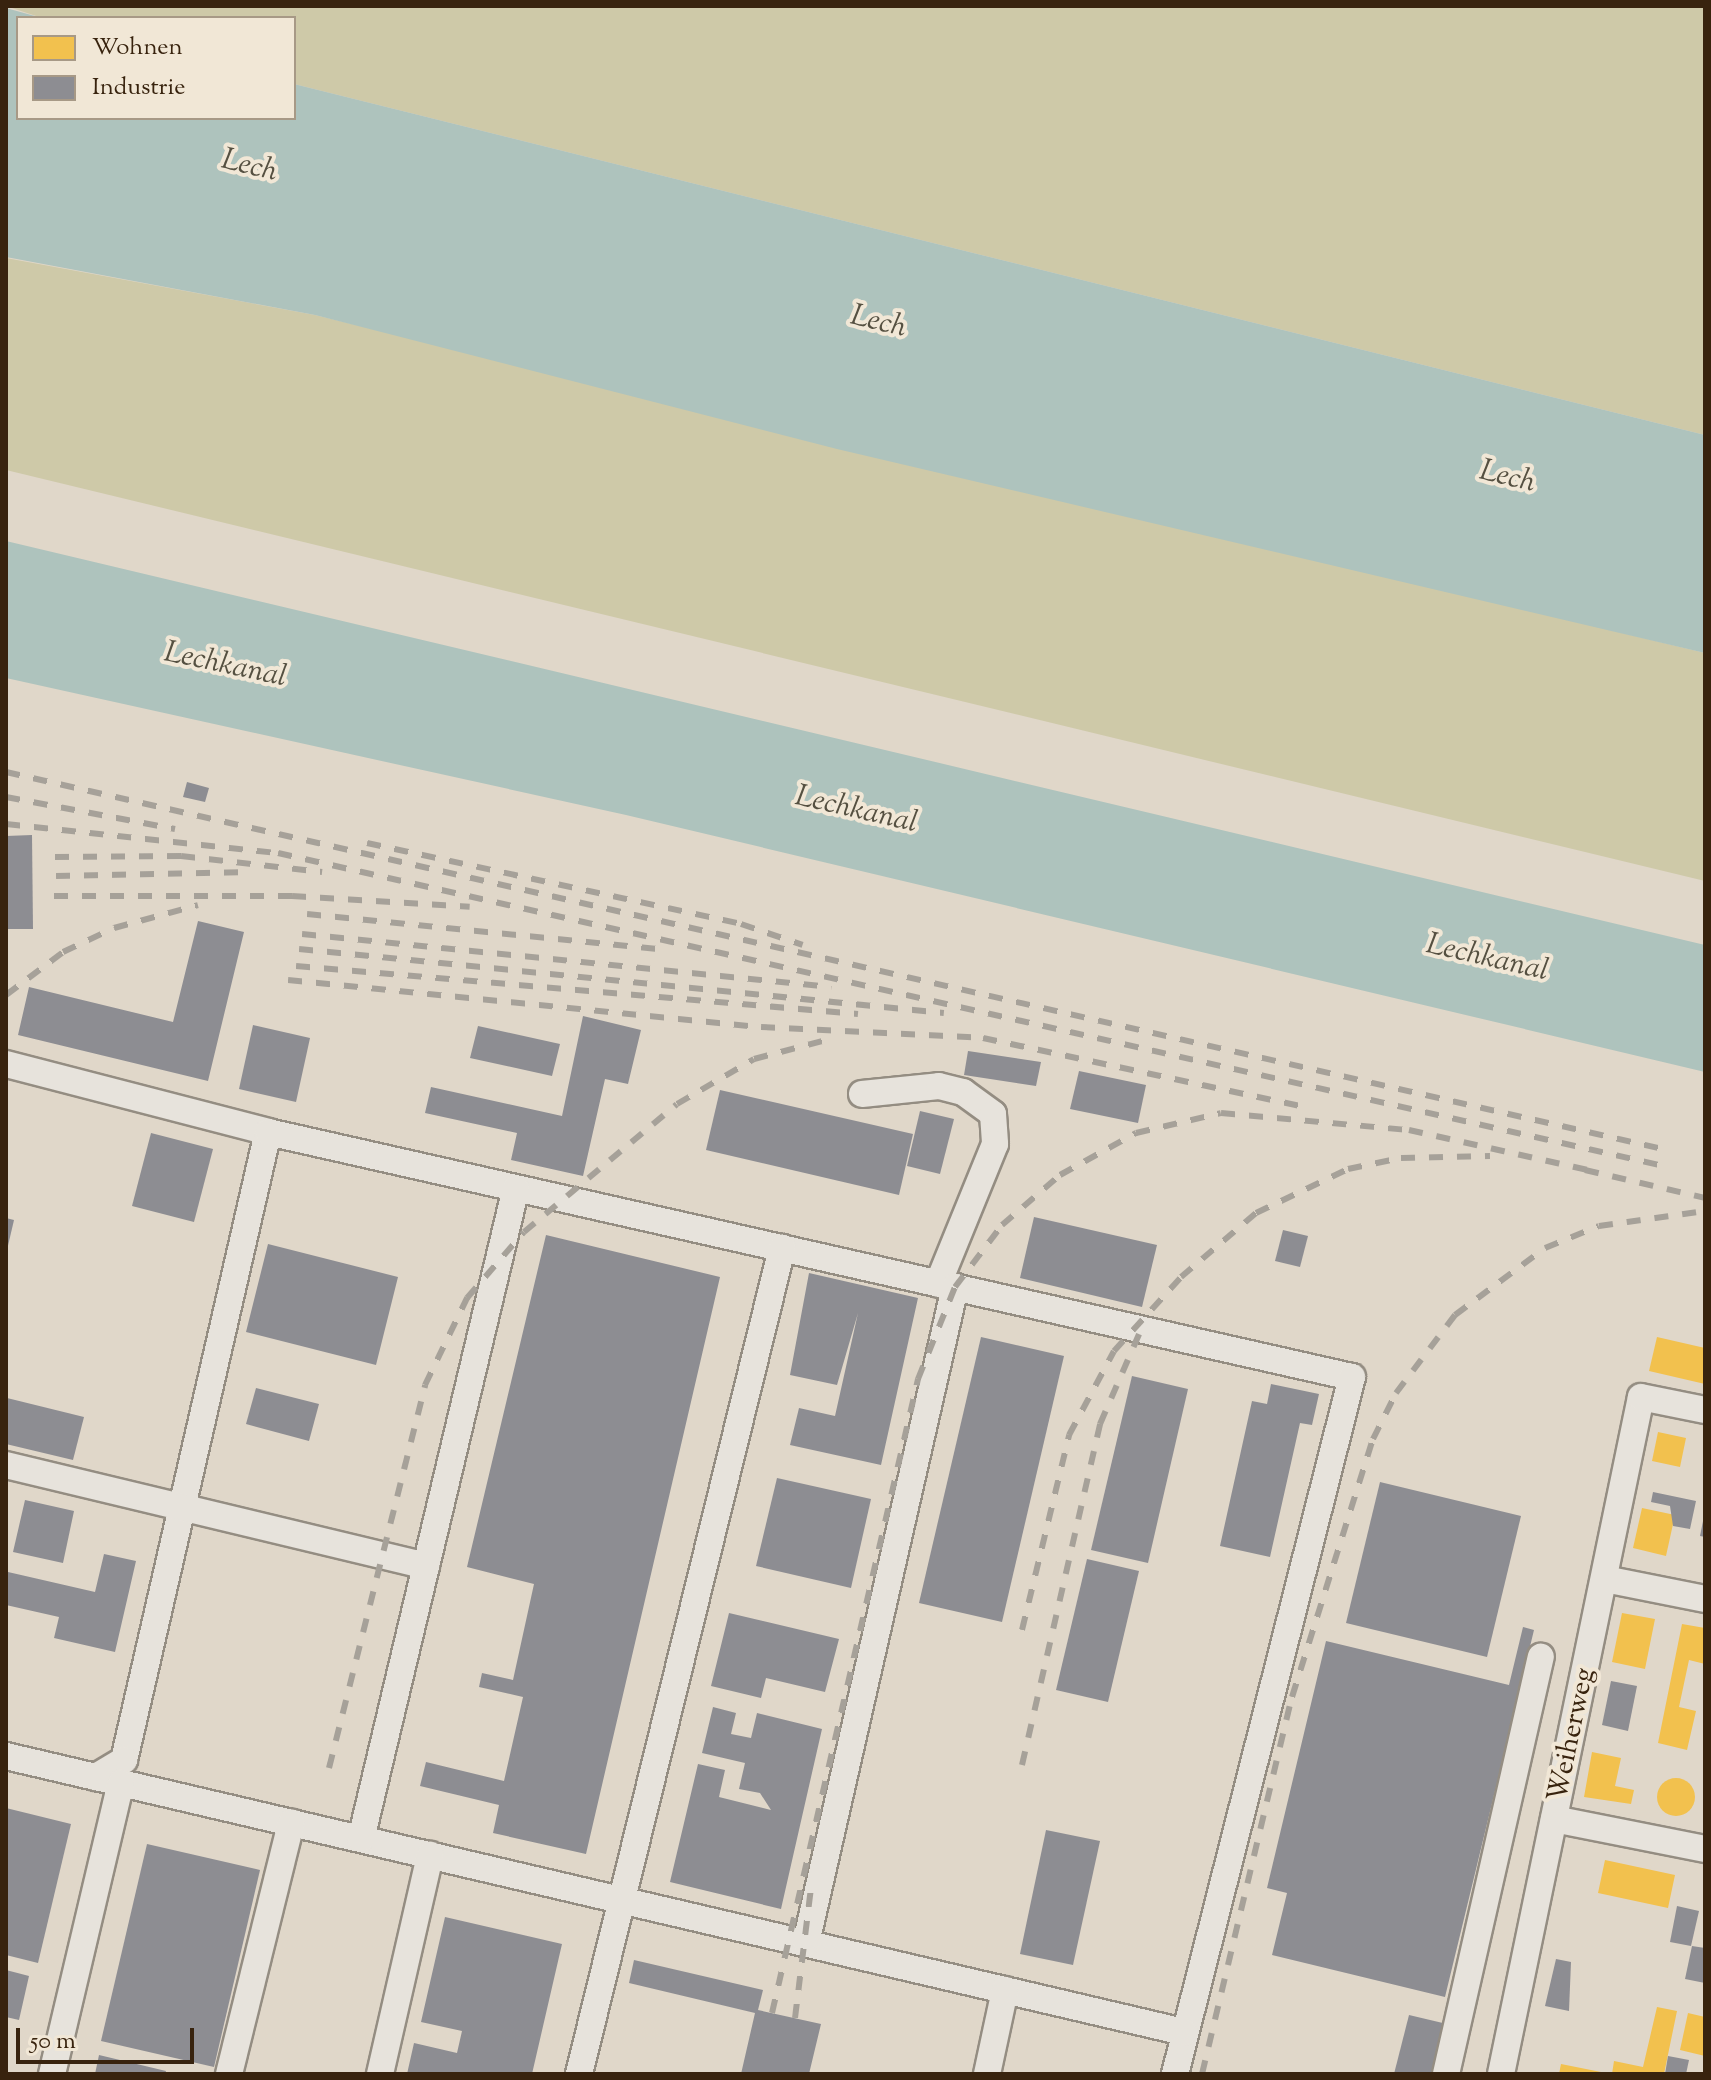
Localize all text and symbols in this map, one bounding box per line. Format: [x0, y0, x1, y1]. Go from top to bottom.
legend [16, 16, 296, 120]
text: Wohnen [92, 31, 183, 65]
text: Industrie [92, 71, 185, 105]
water label: Lech [217, 143, 281, 191]
water label: Lech [846, 299, 910, 347]
water label: Lech [1475, 454, 1539, 502]
water label: Lechkanal [160, 635, 290, 697]
water label: Lechkanal [791, 779, 921, 843]
water label: Lechkanal [1422, 927, 1552, 991]
street label: Weiherweg [1541, 1665, 1603, 1805]
scale bar [20, 2012, 198, 2062]
text: 50 m [30, 2025, 76, 2059]

